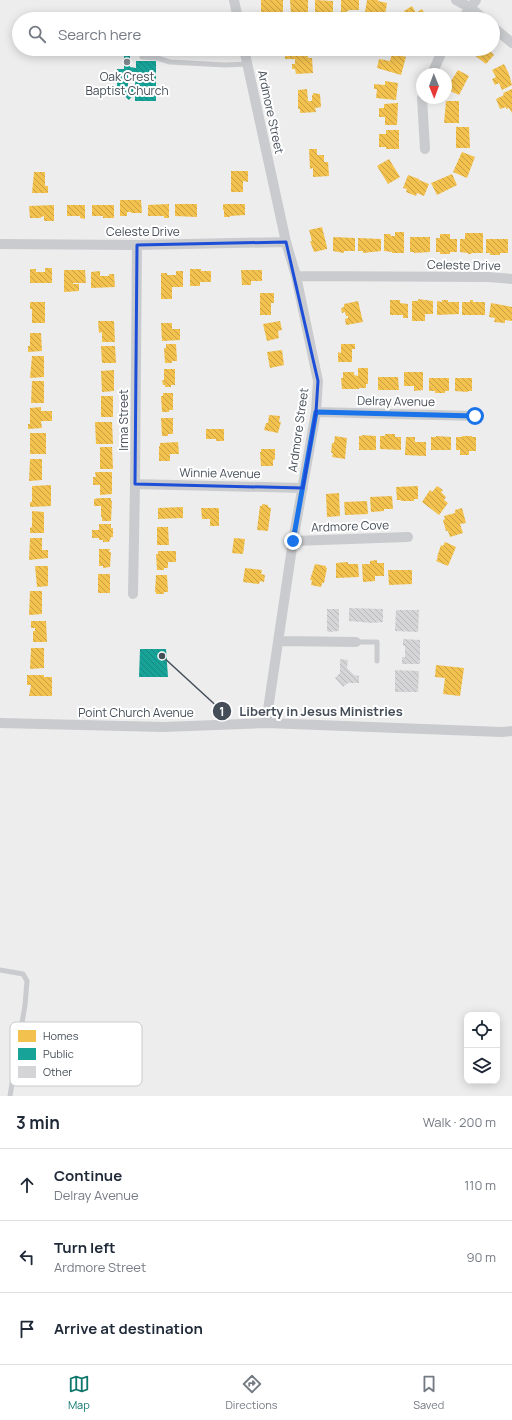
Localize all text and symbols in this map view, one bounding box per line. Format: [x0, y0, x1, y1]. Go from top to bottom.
search box [12, 12, 500, 56]
icon: search [26, 23, 48, 45]
text: Search here [58, 24, 141, 45]
marker: Oak Crest Baptist Church [122, 57, 132, 67]
place label: Oak Crest Baptist Church [85, 68, 169, 99]
north arrow [416, 68, 452, 104]
street label: Ardmore Street [254, 69, 288, 156]
street label: Celeste Drive [106, 223, 180, 240]
street label: Celeste Drive [427, 256, 501, 274]
street label: Ardmore Street [284, 387, 312, 473]
street label: Irma Street [115, 389, 132, 451]
street label: Delray Avenue [357, 392, 435, 410]
route start [466, 407, 484, 425]
street label: Winnie Avenue [179, 464, 261, 482]
street label: Ardmore Cove [311, 516, 389, 536]
route end [284, 532, 302, 550]
callout: Liberty in Jesus Ministries [212, 699, 411, 724]
text: Liberty in Jesus Ministries [239, 702, 403, 720]
text: 1 [219, 703, 225, 720]
street label: Point Church Avenue [78, 704, 194, 721]
map controls [464, 1012, 500, 1084]
button: locate [464, 1012, 500, 1048]
legend [10, 1022, 142, 1086]
text: Homes [43, 1028, 79, 1043]
text: Public [43, 1046, 74, 1061]
button: layers [464, 1048, 500, 1084]
text: Other [43, 1064, 72, 1079]
text: 3 min [16, 1111, 60, 1134]
text: Walk · 200 m [423, 1113, 496, 1131]
text: Continue [54, 1165, 122, 1186]
icon: ahead [16, 1174, 38, 1196]
text: 110 m [464, 1176, 496, 1194]
text: Delray Avenue [54, 1186, 139, 1204]
text: Turn left [54, 1237, 116, 1258]
icon: left [16, 1246, 38, 1268]
text: 90 m [466, 1248, 496, 1266]
text: Ardmore Street [54, 1258, 146, 1276]
icon: arrive [16, 1318, 38, 1340]
text: Arrive at destination [54, 1318, 203, 1339]
tab: Map [68, 1373, 90, 1412]
tab: Directions [225, 1373, 278, 1412]
tab: Saved [413, 1373, 444, 1412]

